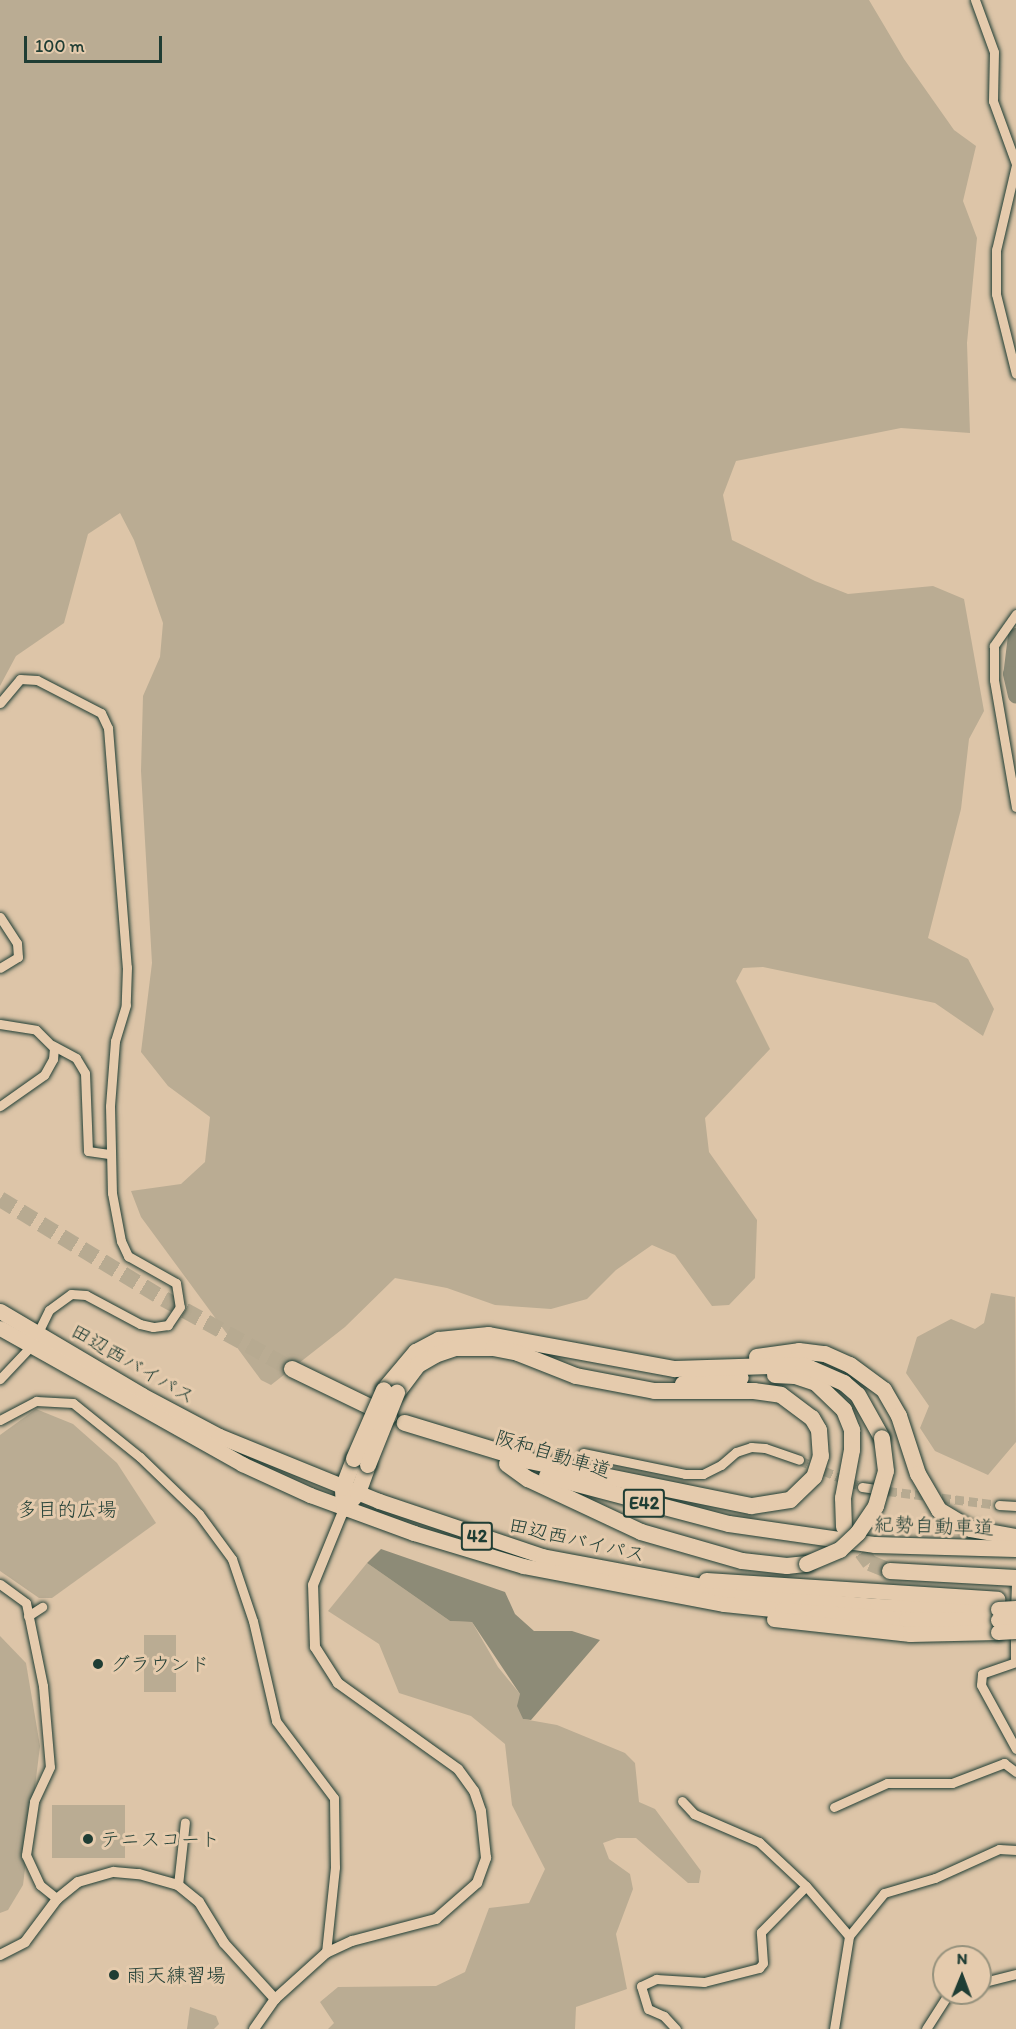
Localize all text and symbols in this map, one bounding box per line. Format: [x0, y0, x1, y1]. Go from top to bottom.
scale bar [27, 24, 165, 62]
text: 100 m [35, 35, 85, 57]
street label: 田辺西バイパス [66, 1319, 200, 1409]
street label: 阪和自動車道 [492, 1425, 614, 1483]
road number: E42 [622, 1488, 666, 1518]
park label: 多目的広場 [17, 1497, 117, 1521]
street label: 紀勢自動車道 [874, 1512, 994, 1540]
street label: 田辺西バイパス [506, 1513, 648, 1567]
road number: 42 [460, 1521, 494, 1551]
place label: グラウンド [110, 1652, 210, 1676]
marker: グラウンド [91, 1657, 105, 1671]
place label: テニスコート [100, 1827, 220, 1851]
marker: テニスコート [81, 1832, 95, 1846]
north arrow [932, 1945, 992, 2005]
text: N [957, 1949, 968, 1968]
place label: 雨天練習場 [126, 1963, 226, 1987]
marker: 雨天練習場 [107, 1968, 121, 1982]

